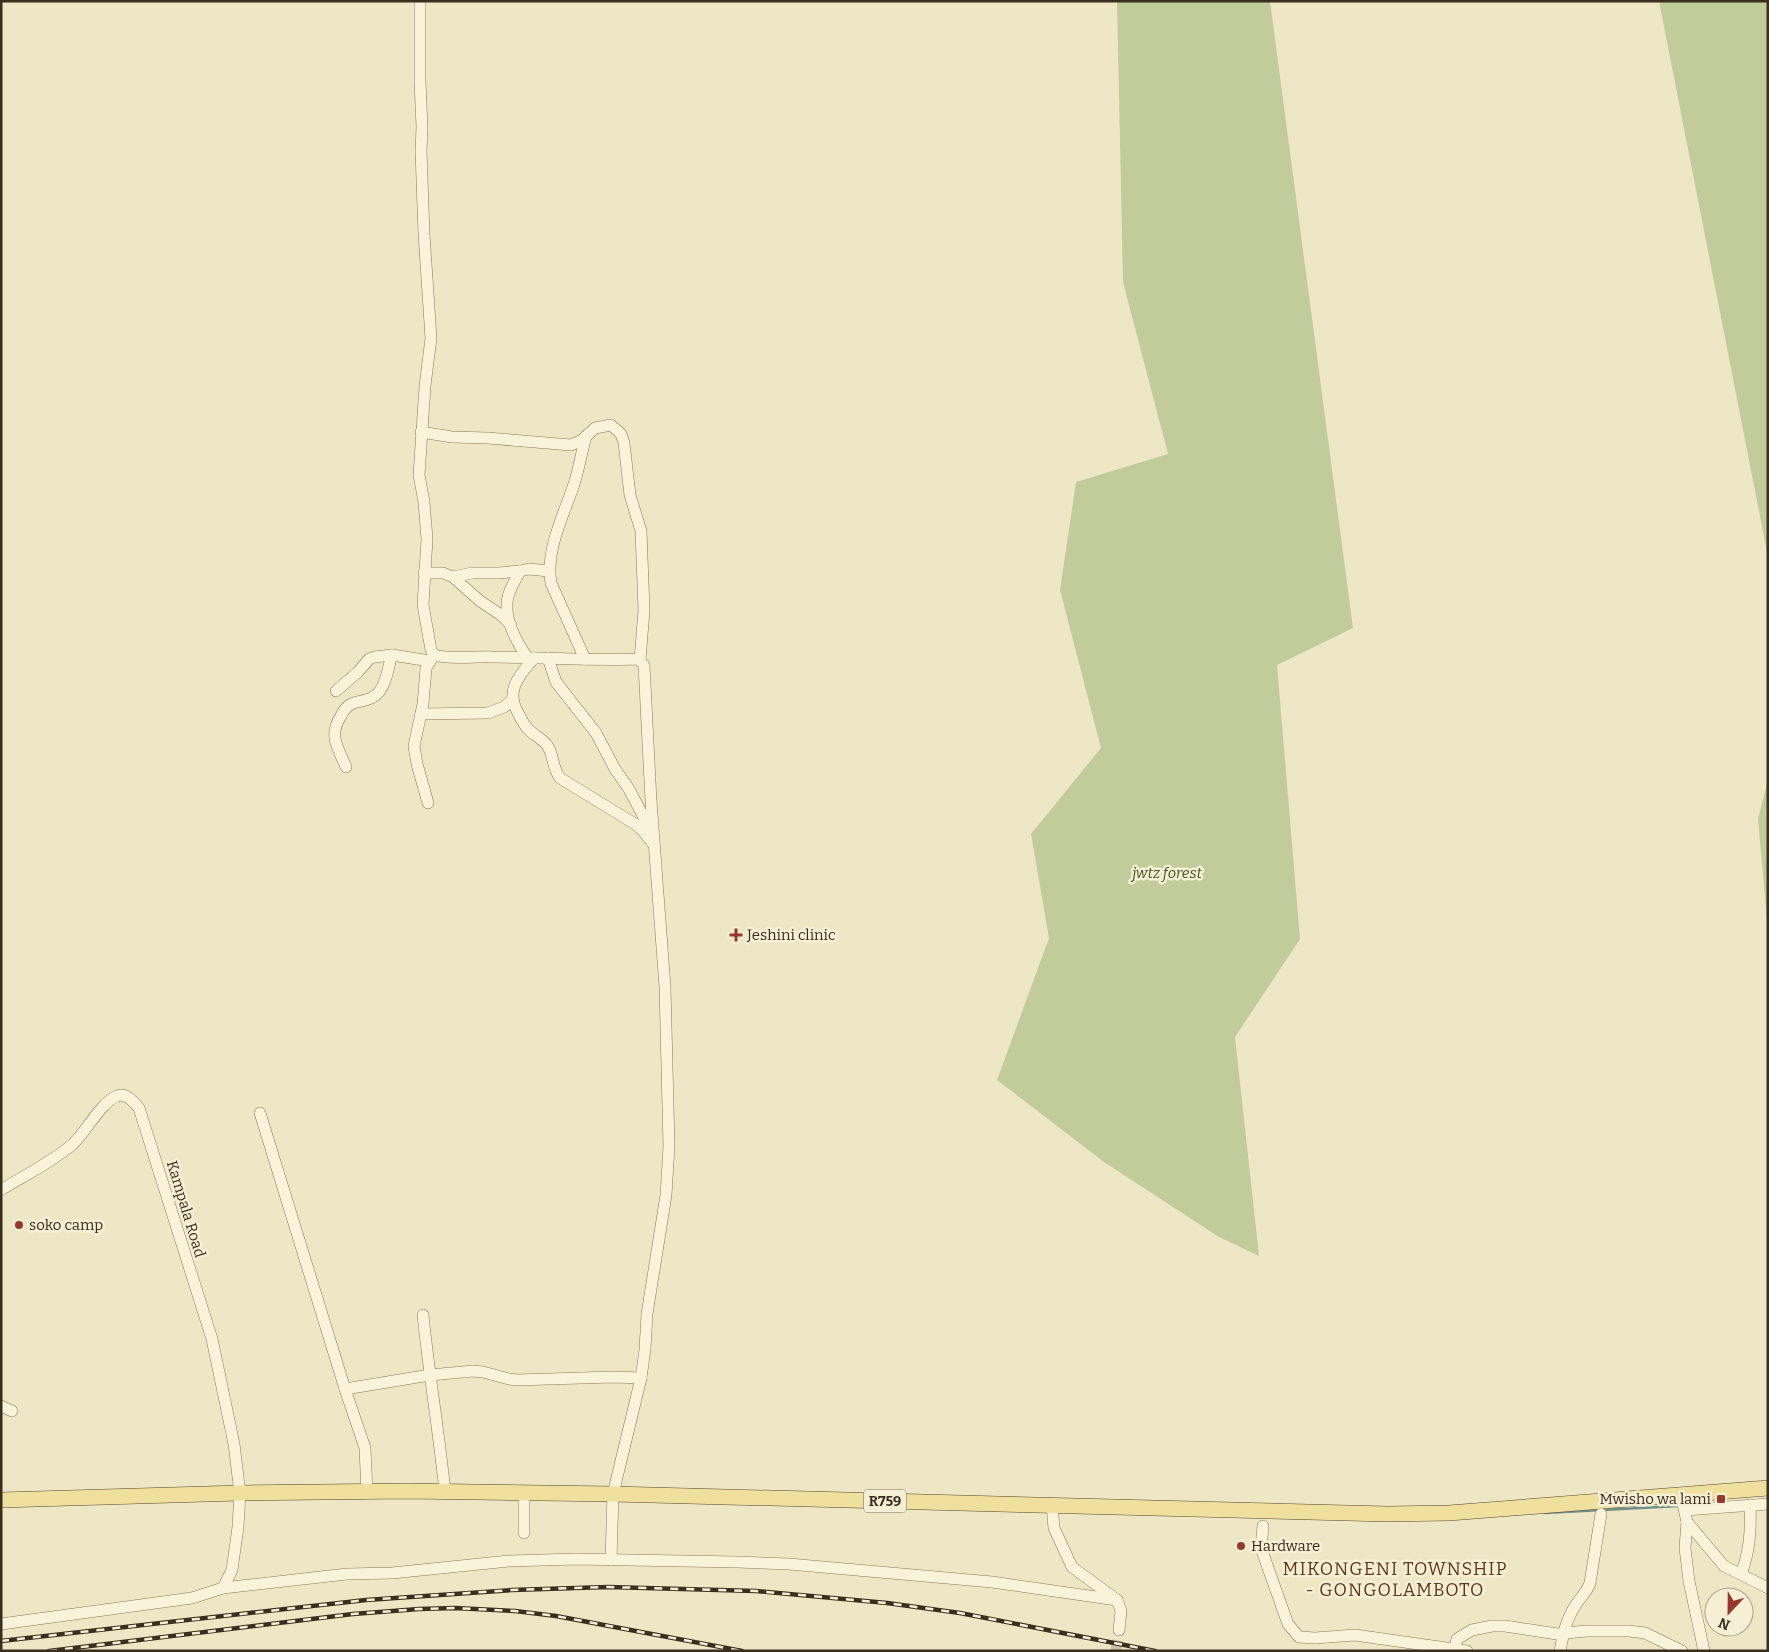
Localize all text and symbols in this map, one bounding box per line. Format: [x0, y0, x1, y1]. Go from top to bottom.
park label: jwtz forest [1130, 864, 1203, 882]
place label: Jeshini clinic [746, 926, 836, 944]
marker: Jeshini clinic [729, 928, 743, 942]
street label: Kampala Road [163, 1158, 209, 1260]
place label: soko camp [29, 1216, 103, 1234]
marker: soko camp [13, 1219, 25, 1231]
road number: R759 [864, 1490, 906, 1512]
place label: Mwisho wa lami [1599, 1490, 1712, 1508]
marker: Mwisho wa lami [1715, 1493, 1727, 1505]
place label: Hardware [1251, 1537, 1320, 1555]
marker: Hardware [1235, 1540, 1247, 1552]
district label: MIKONGENI TOWNSHIP - GONGOLAMBOTO [1283, 1558, 1507, 1601]
north arrow [1704, 1587, 1754, 1637]
text: N [1716, 1614, 1733, 1633]

